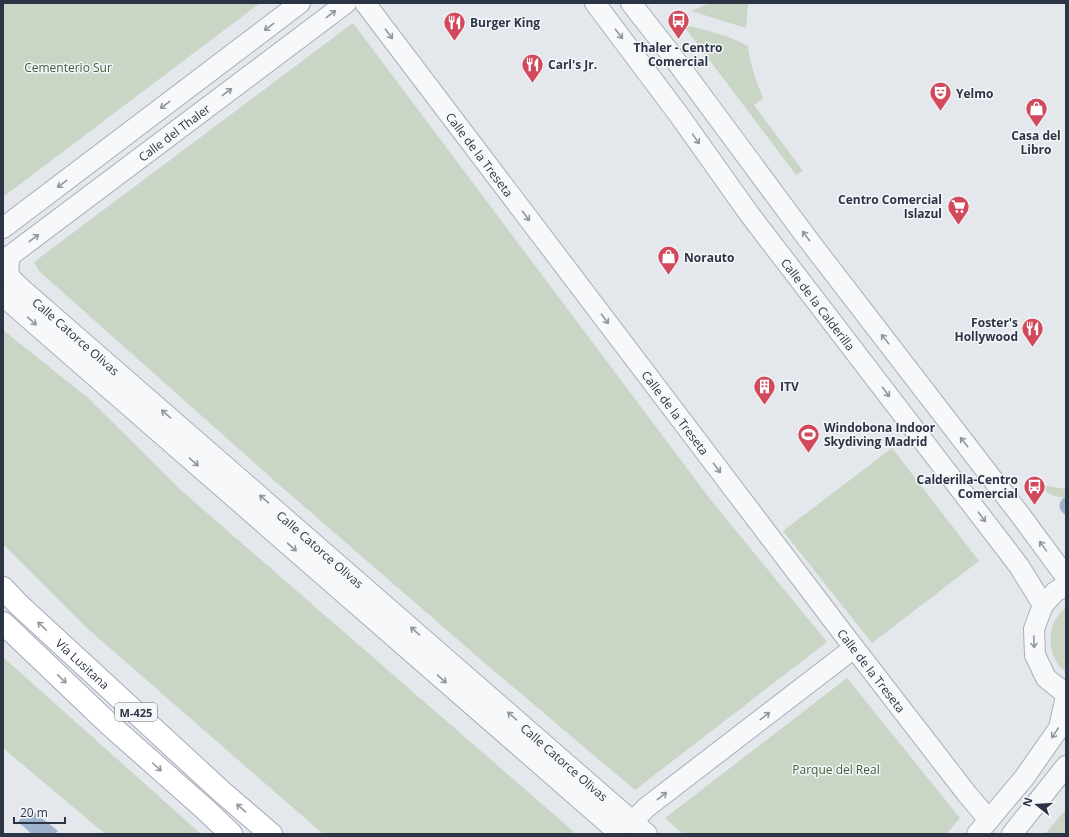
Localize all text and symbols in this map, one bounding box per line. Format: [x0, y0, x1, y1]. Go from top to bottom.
bus stop icon: Thaler - Centro Comercial [665, 7, 691, 40]
restaurant icon: Burger King [441, 9, 467, 42]
one-way arrow [326, 10, 337, 18]
place label: Burger King [470, 14, 540, 31]
one-way arrow [263, 22, 274, 31]
one-way arrow [384, 29, 393, 40]
one-way arrow [615, 29, 623, 40]
place label: Thaler - Centro Comercial [633, 39, 723, 70]
restaurant icon: Carl's Jr. [520, 51, 546, 84]
place label: Carl's Jr. [548, 56, 597, 73]
park label: Cementerio Sur [24, 59, 112, 76]
theatre icon: Yelmo [928, 80, 954, 113]
place label: Yelmo [956, 85, 993, 102]
one-way arrow [222, 88, 233, 97]
shop icon: Casa del Libro [1023, 95, 1049, 128]
street label: Calle del Thaler [135, 100, 213, 165]
one-way arrow [160, 101, 171, 110]
street label: Calle de la Treseta [442, 109, 517, 200]
place label: Casa del Libro [1011, 127, 1061, 158]
one-way arrow [692, 133, 700, 144]
one-way arrow [56, 180, 67, 188]
place label: Centro Comercial Islazul [838, 191, 942, 222]
supermarket icon: Centro Comercial Islazul [945, 193, 971, 226]
one-way arrow [522, 210, 531, 221]
one-way arrow [802, 231, 810, 242]
one-way arrow [29, 234, 40, 242]
shop icon: Norauto [655, 244, 681, 277]
place label: Norauto [684, 249, 734, 266]
street label: Calle de la Calderilla [777, 254, 859, 354]
street label: Calle Catorce Olivas [29, 294, 123, 379]
one-way arrow [601, 314, 609, 325]
place label: Foster's Hollywood [955, 314, 1018, 345]
restaurant icon: Foster's Hollywood [1020, 316, 1046, 349]
one-way arrow [27, 317, 38, 326]
one-way arrow [881, 334, 889, 345]
street label: Calle de la Treseta [638, 367, 713, 458]
building icon: ITV [751, 373, 777, 406]
place label: ITV [780, 378, 799, 395]
one-way arrow [881, 386, 890, 397]
one-way arrow [161, 409, 171, 418]
place label: Windobona Indoor Skydiving Madrid [824, 419, 936, 450]
sports icon: Windobona Indoor Skydiving Madrid [796, 421, 822, 454]
one-way arrow [960, 437, 969, 448]
one-way arrow [188, 457, 199, 466]
one-way arrow [713, 462, 722, 473]
place label: Calderilla-Centro Comercial [917, 471, 1018, 502]
bus stop icon: Calderilla-Centro Comercial [1021, 473, 1047, 506]
one-way arrow [259, 494, 269, 504]
street label: Calle Catorce Olivas [273, 507, 368, 592]
one-way arrow [978, 512, 986, 523]
one-way arrow [1038, 541, 1047, 552]
one-way arrow [286, 543, 297, 552]
one-way arrow [37, 621, 47, 631]
street label: Calle de la Treseta [834, 625, 910, 716]
one-way arrow [409, 626, 420, 635]
street label: Vía Lusitana [52, 635, 113, 693]
one-way arrow [1030, 635, 1038, 648]
one-way arrow [57, 674, 67, 684]
one-way arrow [437, 674, 448, 683]
road number: M-425 [115, 703, 157, 721]
one-way arrow [507, 712, 518, 721]
one-way arrow [760, 712, 771, 721]
street label: Calle Catorce Olivas [517, 719, 612, 805]
one-way arrow [1051, 727, 1059, 738]
park label: Parque del Real [792, 761, 880, 778]
one-way arrow [152, 763, 162, 772]
north arrow [1017, 785, 1057, 825]
one-way arrow [656, 791, 667, 800]
text: N [1018, 795, 1035, 808]
scale bar [14, 799, 65, 825]
text: 20 m [20, 804, 48, 821]
one-way arrow [236, 804, 246, 813]

